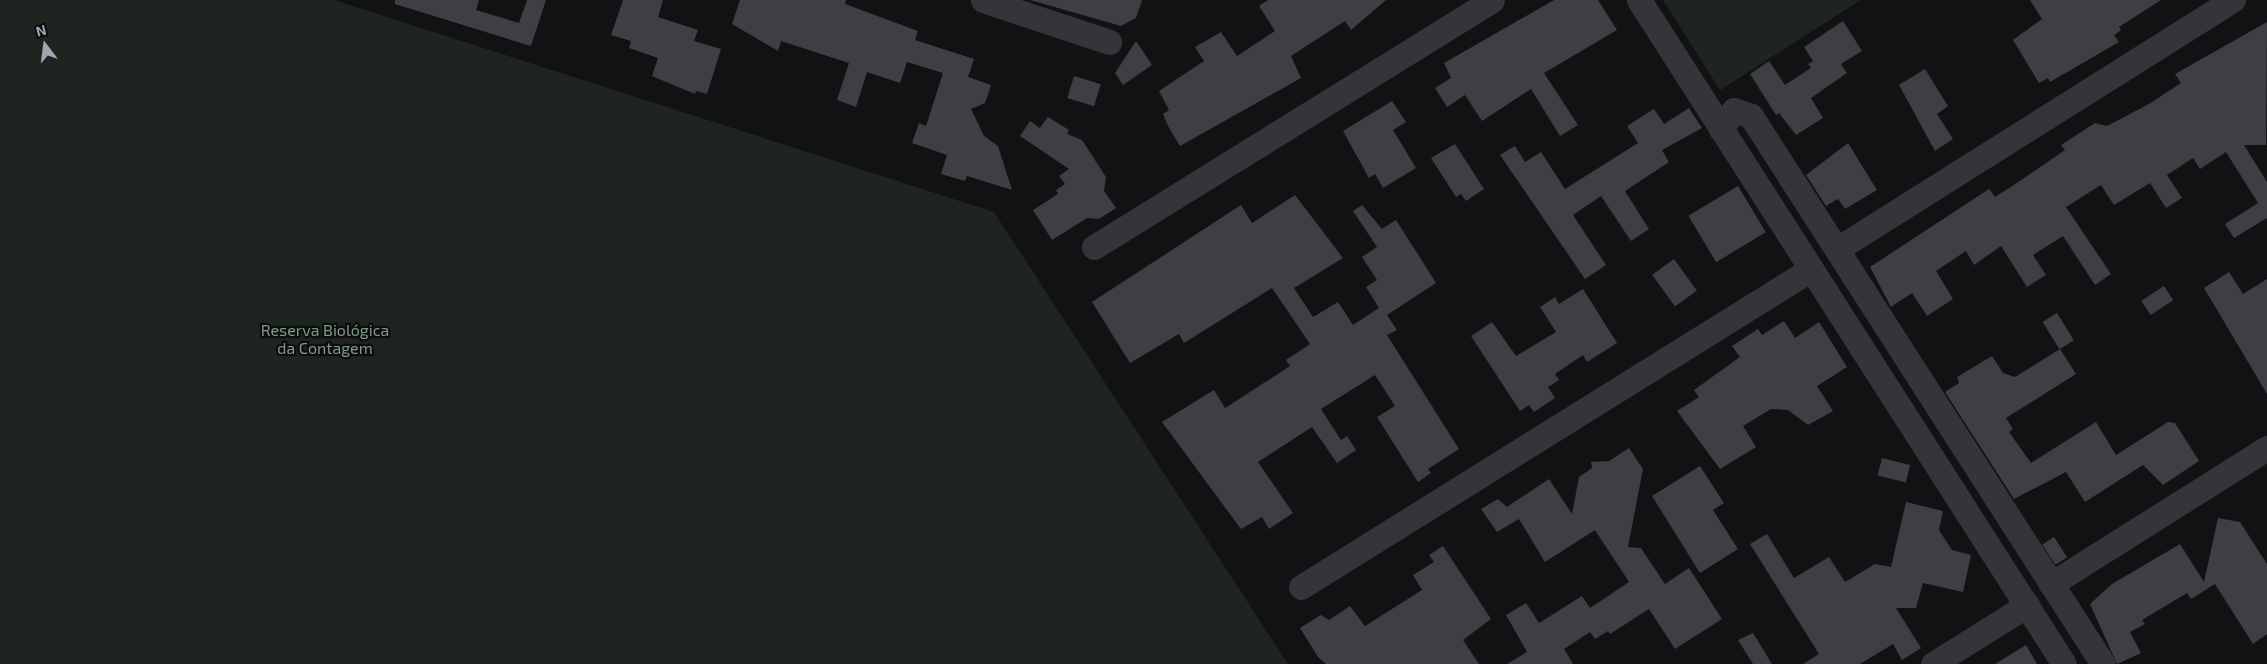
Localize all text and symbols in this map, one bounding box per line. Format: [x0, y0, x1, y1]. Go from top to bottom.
north arrow [20, 20, 70, 70]
text: N [34, 21, 48, 40]
park label: Reserva Biológica da Contagem [261, 320, 389, 358]

